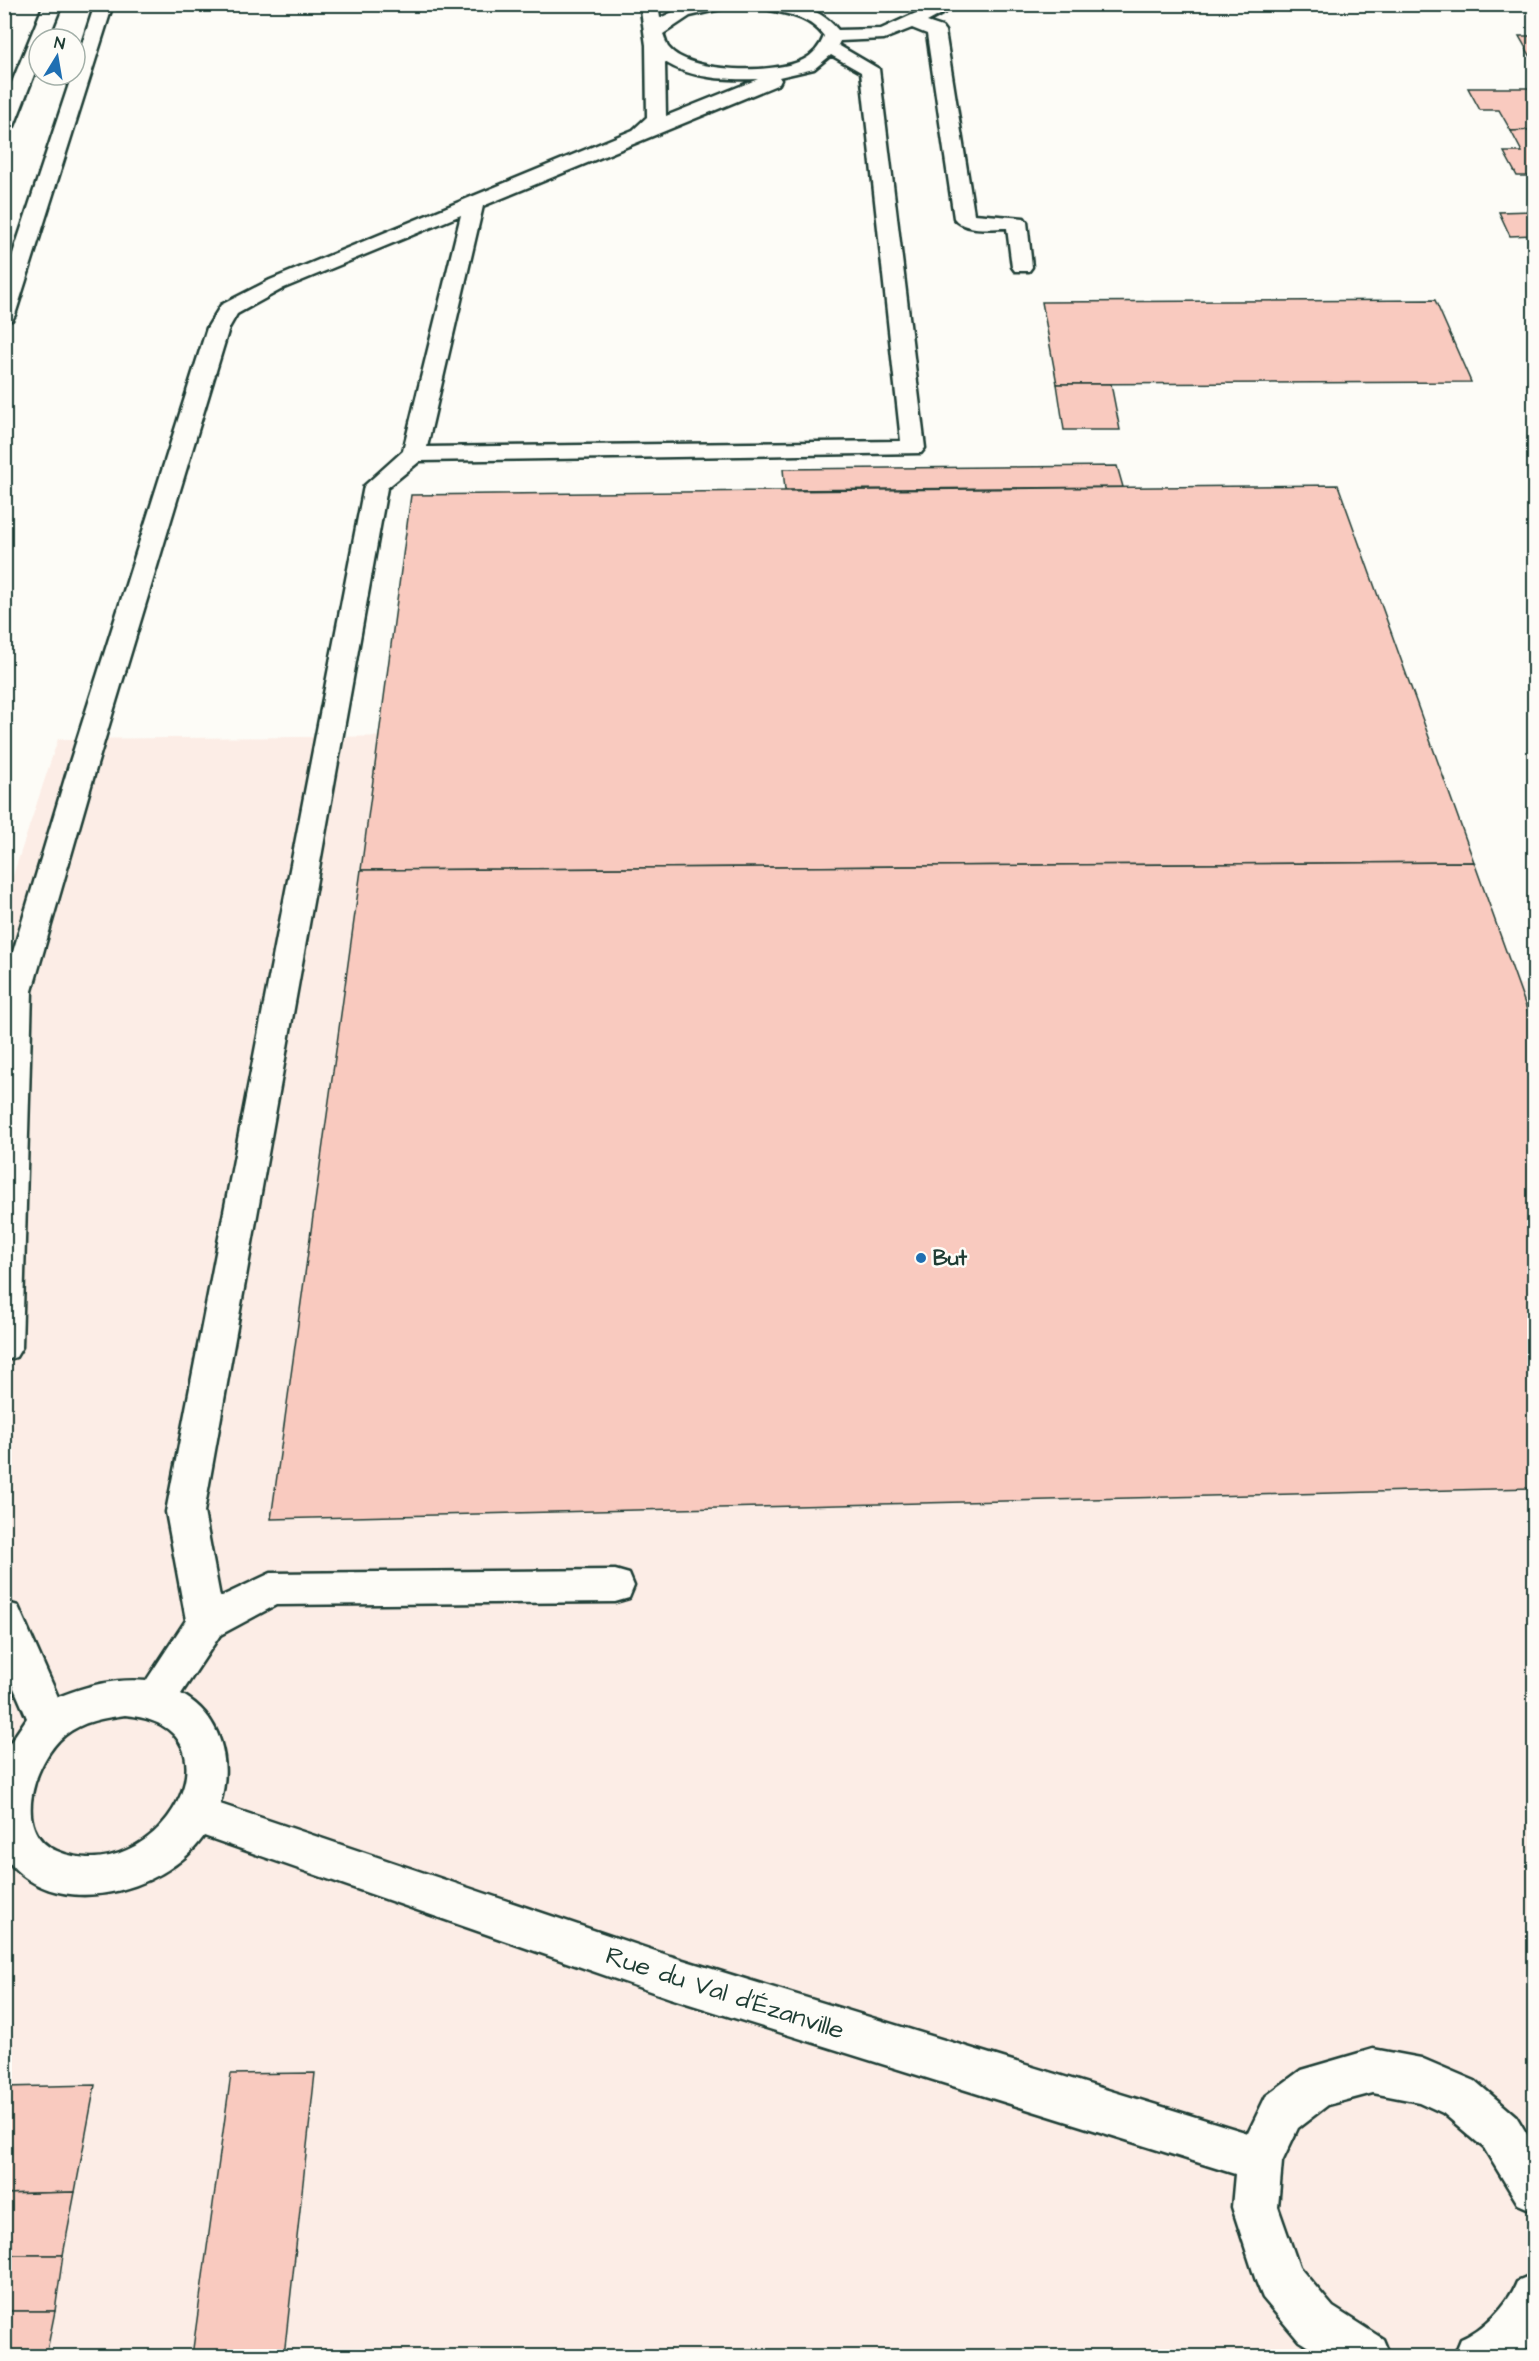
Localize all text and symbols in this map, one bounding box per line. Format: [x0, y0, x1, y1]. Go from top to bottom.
north arrow [27, 27, 87, 87]
text: N [53, 32, 67, 55]
place label: But [933, 1244, 968, 1273]
marker: But [914, 1251, 928, 1265]
street label: Rue du Val d'Ézanville [601, 1937, 849, 2049]

